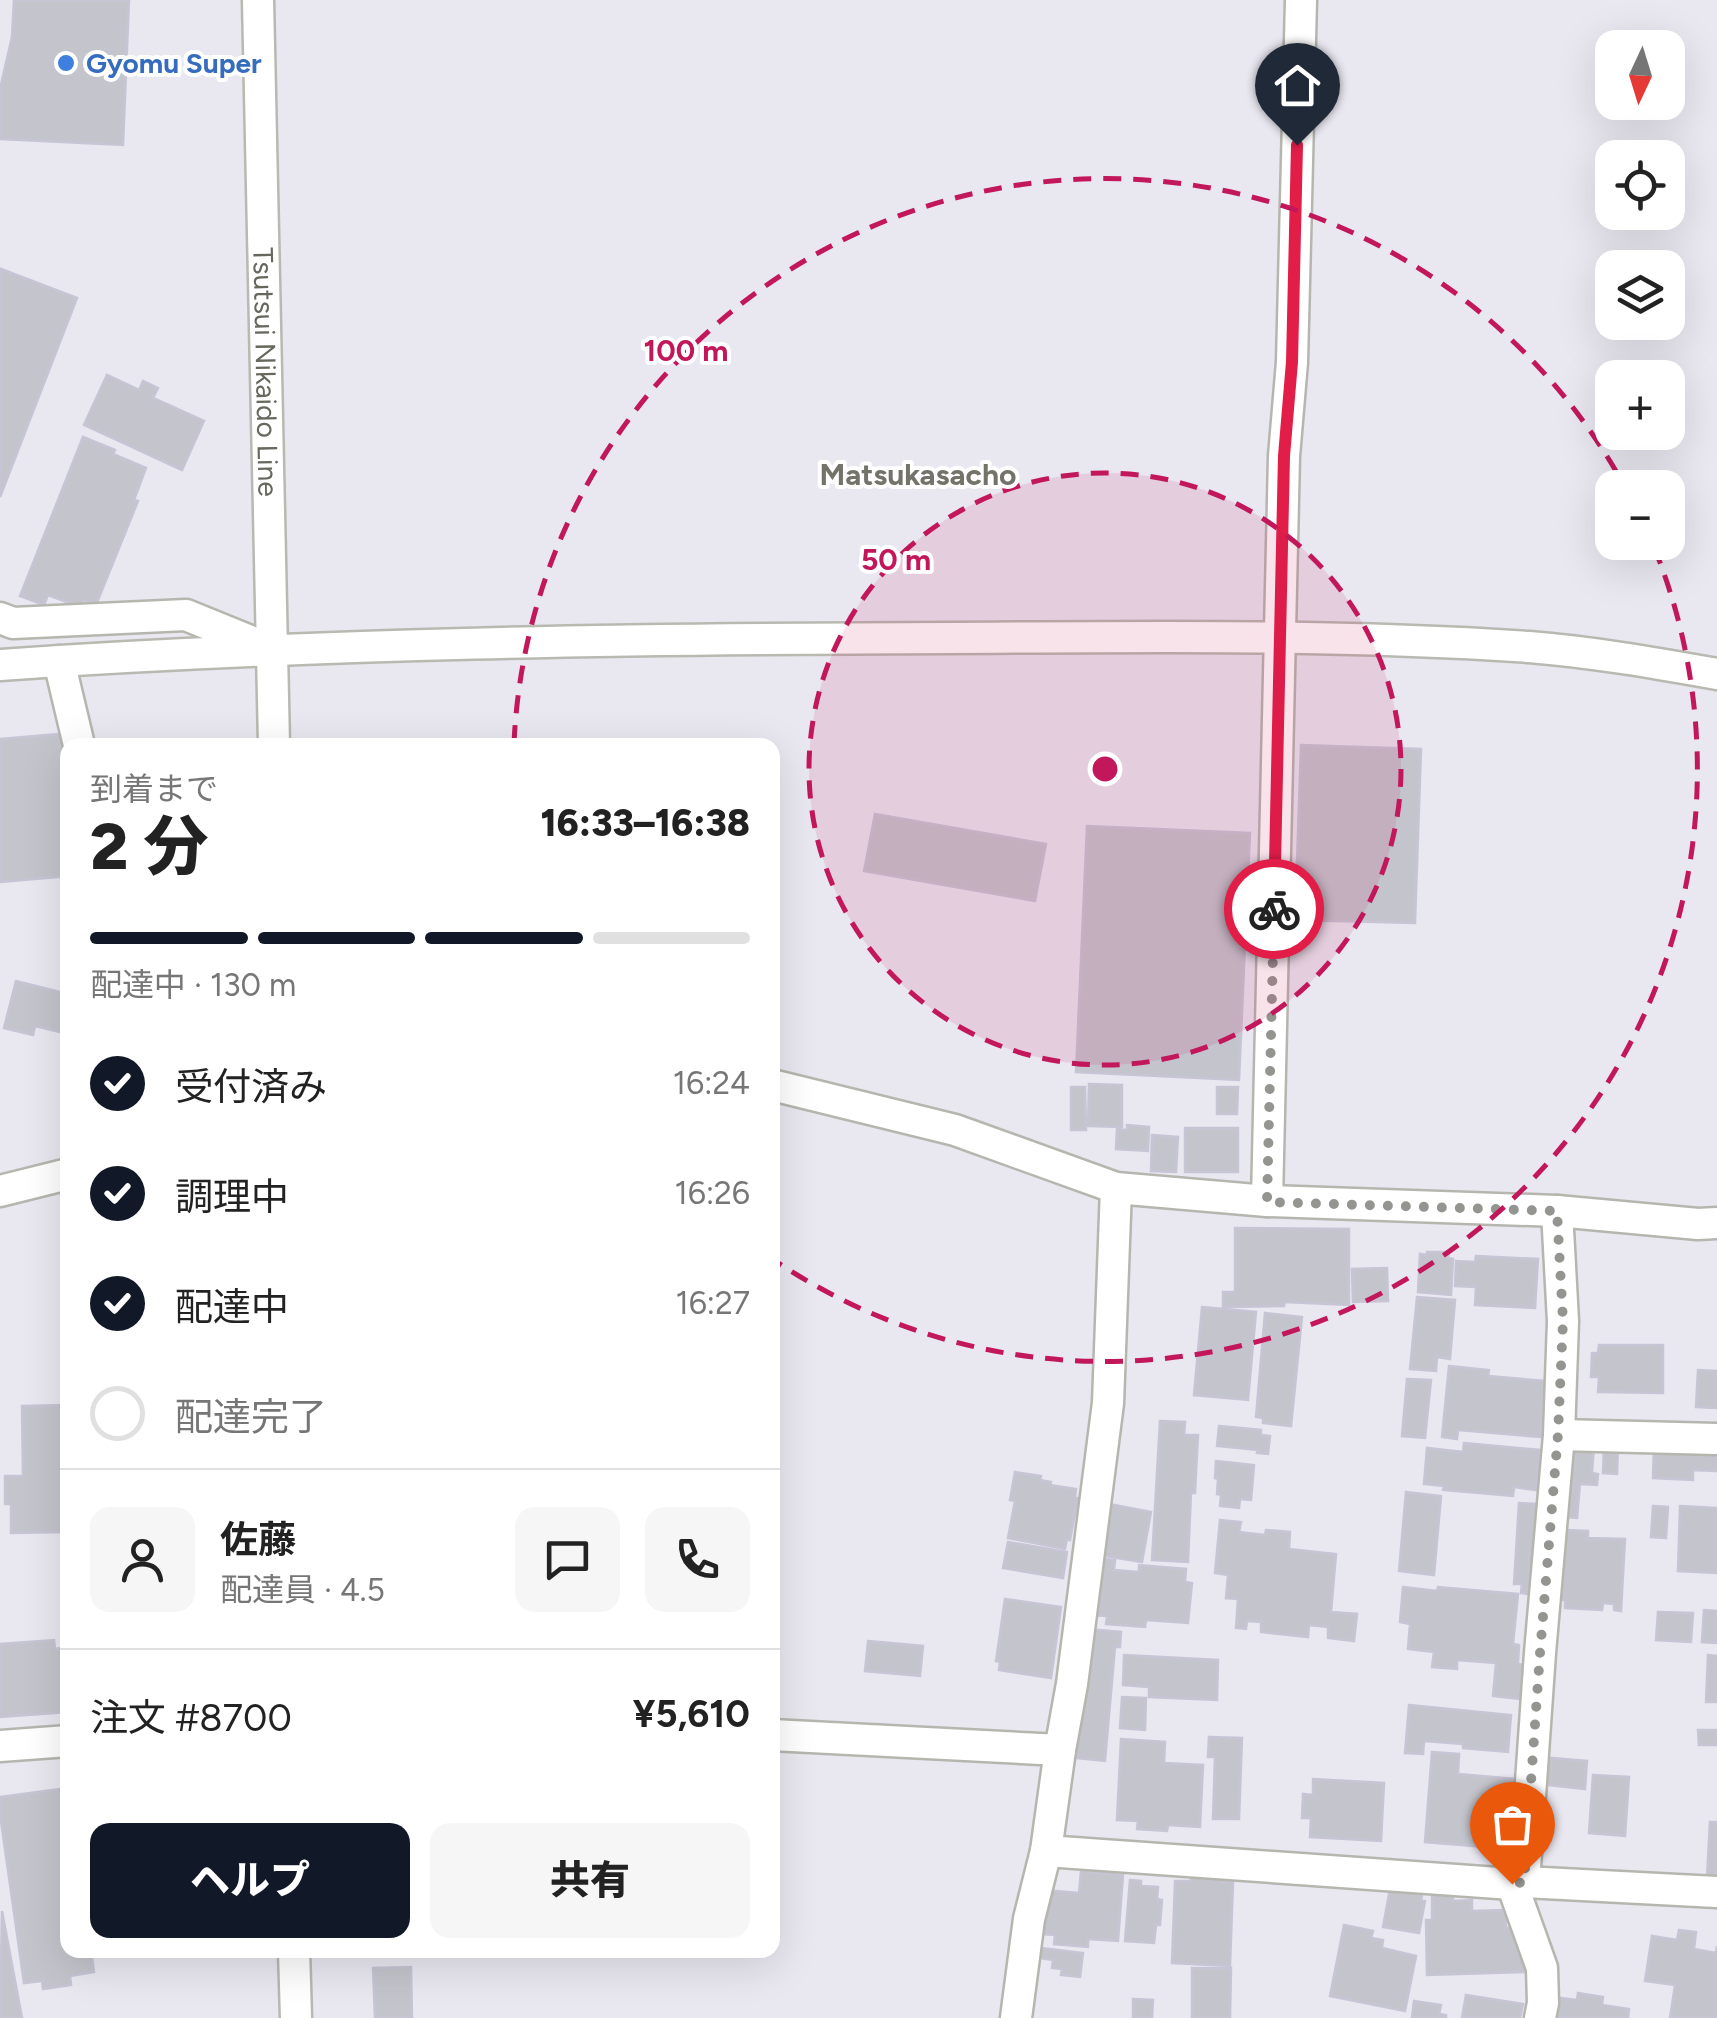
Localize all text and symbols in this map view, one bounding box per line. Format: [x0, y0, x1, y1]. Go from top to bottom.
north arrow [1595, 30, 1685, 120]
map controls [1595, 30, 1685, 560]
pin [1255, 43, 1340, 146]
place label: Gyomu Super [86, 46, 262, 80]
marker: Gyomu Super [55, 52, 77, 74]
icon: home [1270, 58, 1325, 113]
button: locate [1595, 140, 1685, 230]
street label: Tsutsui Nikaido Line [246, 247, 286, 497]
button: layers [1595, 250, 1685, 340]
text: 100 m [644, 332, 728, 369]
button: + [1595, 360, 1685, 450]
district label: Matsukasacho [819, 456, 1017, 493]
button: − [1595, 470, 1685, 560]
text: 50 m [861, 541, 931, 578]
centre of rings [1087, 751, 1123, 787]
text: 到着まで [90, 770, 218, 808]
text: 16:33–16:38 [540, 800, 750, 846]
text: 2 分 [90, 807, 208, 885]
courier [1224, 859, 1324, 959]
icon: bike [1247, 882, 1302, 937]
text: 配達中 · 130 m [90, 966, 296, 1004]
icon: check [90, 1056, 145, 1111]
text: 受付済み [175, 1064, 327, 1110]
text: 16:24 [673, 1064, 750, 1102]
icon: check [90, 1166, 145, 1221]
text: 調理中 [175, 1174, 289, 1220]
text: 16:26 [675, 1174, 750, 1212]
icon: check [90, 1276, 145, 1331]
text: 配達中 [175, 1284, 289, 1330]
text: 16:27 [676, 1284, 750, 1322]
text: 配達完了 [175, 1394, 327, 1440]
button: person [90, 1507, 195, 1612]
button: chat [515, 1507, 620, 1612]
button: phone [645, 1507, 750, 1612]
text: 佐藤 [220, 1517, 296, 1563]
text: 配達員 · 4.5 [220, 1571, 385, 1609]
text: ¥5,610 [633, 1691, 750, 1737]
text: 注文 #8700 [90, 1695, 292, 1741]
pin [1470, 1782, 1555, 1885]
icon: bag [1485, 1797, 1540, 1852]
button: ヘルプ [90, 1823, 410, 1938]
button: 共有 [430, 1823, 750, 1938]

